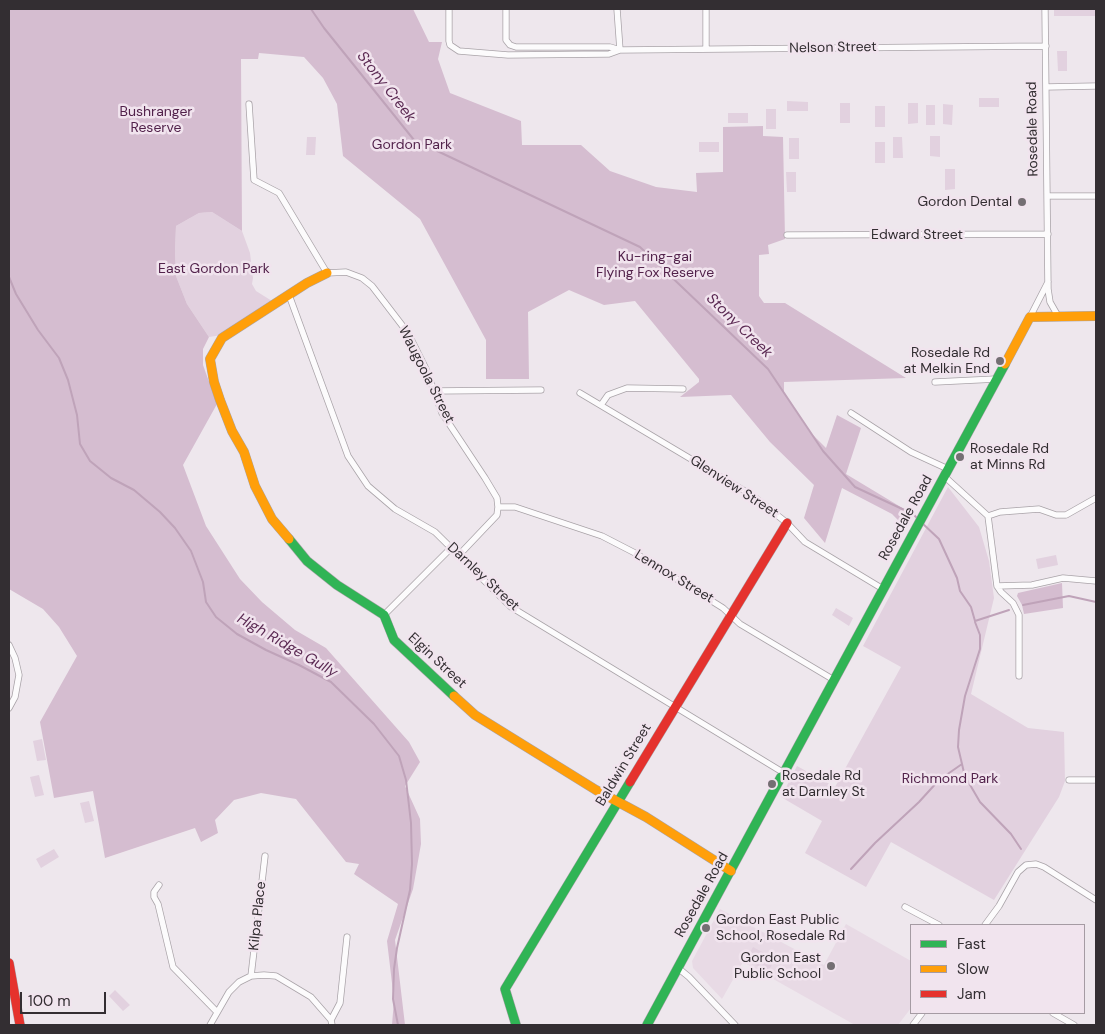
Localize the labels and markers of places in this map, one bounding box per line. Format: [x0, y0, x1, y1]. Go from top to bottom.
place label: Gordon Dental [917, 194, 1012, 210]
marker: Gordon Dental [1016, 196, 1028, 208]
place label: Rosedale Rd at Melkin End [904, 345, 990, 378]
marker: Rosedale Rd at Melkin End [994, 355, 1006, 367]
place label: Rosedale Rd at Minns Rd [970, 441, 1049, 474]
marker: Rosedale Rd at Minns Rd [954, 451, 966, 463]
place label: Rosedale Rd at Darnley St [782, 768, 865, 800]
marker: Rosedale Rd at Darnley St [766, 778, 778, 790]
place label: Gordon East Public School, Rosedale Rd [716, 912, 845, 944]
marker: Gordon East Public School, Rosedale Rd [700, 922, 712, 934]
place label: Gordon East Public School [734, 950, 821, 982]
marker: Gordon East Public School [825, 960, 837, 972]

